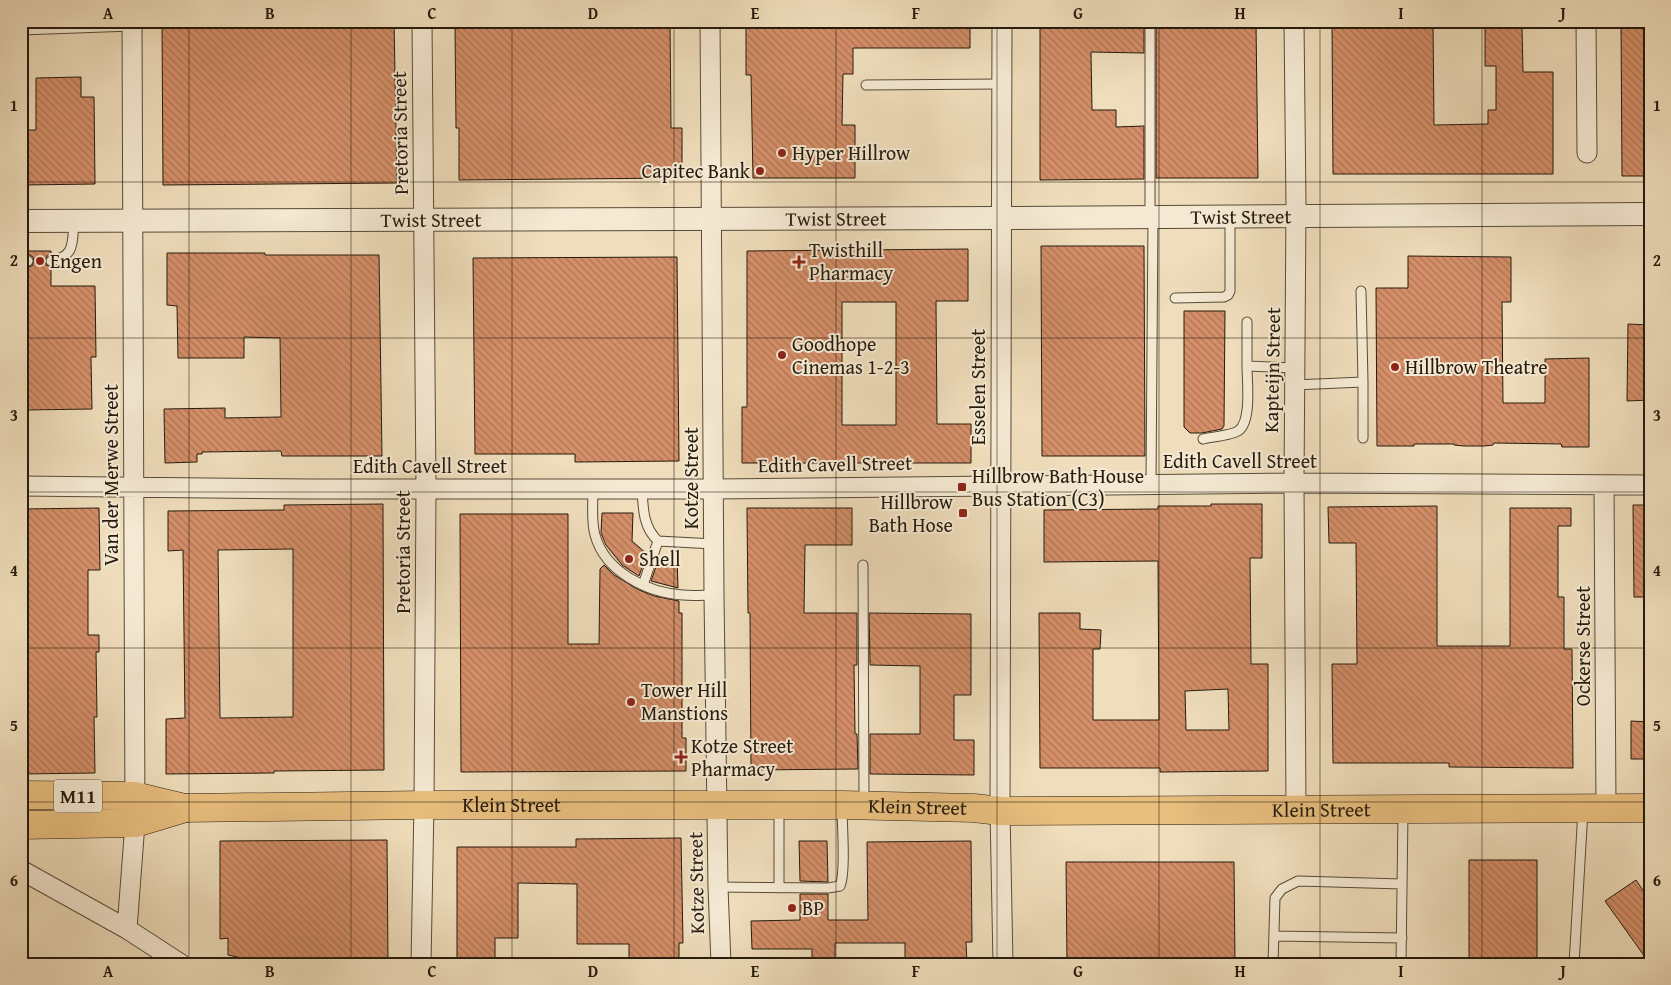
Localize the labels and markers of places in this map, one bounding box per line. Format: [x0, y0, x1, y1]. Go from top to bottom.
place label: Hyper Hillrow [792, 138, 911, 167]
marker: Hyper Hillrow [776, 147, 788, 159]
place label: Capitec Bank [641, 156, 751, 185]
marker: Capitec Bank [754, 165, 766, 177]
place label: Twisthill Pharmacy [809, 235, 893, 287]
place label: Engen [50, 246, 102, 275]
marker: Engen [34, 255, 46, 267]
marker: Twisthill Pharmacy [793, 256, 805, 268]
place label: Goodhope Cinemas 1-2-3 [792, 329, 910, 381]
marker: Goodhope Cinemas 1-2-3 [776, 349, 788, 361]
place label: Hillbrow Theatre [1405, 352, 1548, 381]
marker: Hillbrow Theatre [1389, 361, 1401, 373]
place label: Hillbrow Bath House Bus Station (C3) [972, 461, 1144, 513]
marker: Hillbrow Bath House Bus Station (C3) [956, 481, 968, 493]
place label: Hillbrow Bath Hose [869, 487, 954, 539]
marker: Hillbrow Bath Hose [957, 507, 969, 519]
place label: Shell [639, 544, 681, 573]
marker: Shell [623, 553, 635, 565]
place label: Tower Hill Manstions [641, 675, 728, 727]
marker: Tower Hill Manstions [625, 696, 637, 708]
place label: Kotze Street Pharmacy [691, 731, 793, 783]
marker: Kotze Street Pharmacy [675, 751, 687, 763]
place label: BP [802, 893, 824, 922]
marker: BP [786, 902, 798, 914]

